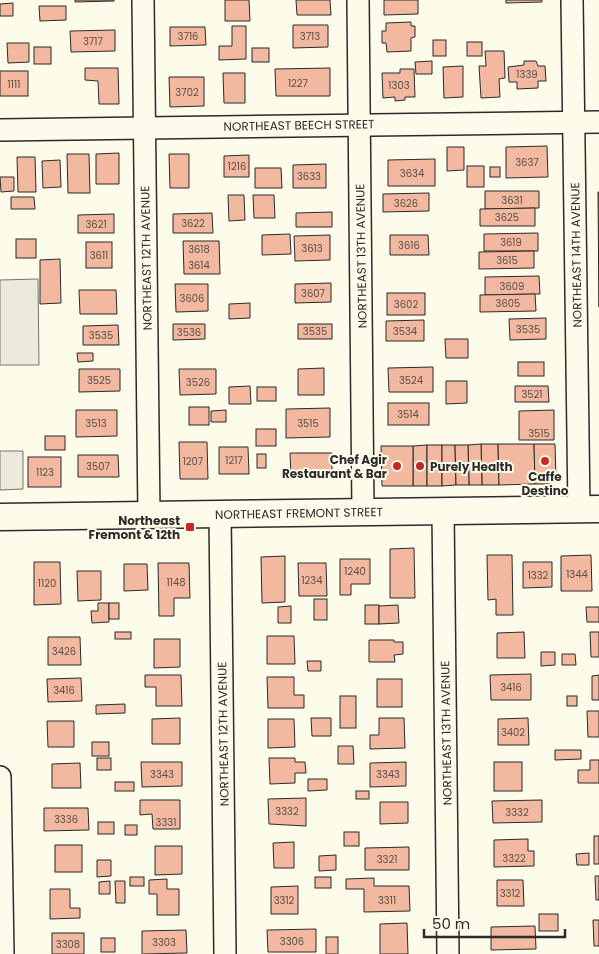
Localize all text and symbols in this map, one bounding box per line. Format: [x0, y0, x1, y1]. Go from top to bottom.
house number: 3716 [178, 29, 198, 44]
house number: 3713 [300, 29, 320, 44]
house number: 3717 [83, 34, 104, 49]
house number: 1339 [516, 67, 538, 82]
house number: 1227 [288, 76, 309, 91]
house number: 1111 [8, 77, 20, 92]
house number: 1303 [388, 78, 410, 93]
house number: 3702 [175, 85, 199, 100]
street label: NORTHEAST BEECH STREET [223, 115, 375, 135]
house number: 3637 [515, 155, 539, 170]
house number: 1216 [228, 159, 246, 174]
house number: 3634 [400, 166, 424, 181]
house number: 3633 [297, 169, 321, 184]
street label: NORTHEAST 14TH AVENUE [566, 182, 586, 328]
street label: NORTHEAST 13TH AVENUE [351, 183, 371, 329]
street label: NORTHEAST 12TH AVENUE [136, 185, 156, 331]
house number: 3631 [501, 193, 523, 208]
house number: 3626 [394, 196, 418, 211]
house number: 3625 [495, 210, 519, 225]
house number: 3622 [181, 216, 205, 231]
house number: 3621 [85, 217, 107, 232]
house number: 3619 [500, 235, 522, 250]
house number: 3616 [398, 238, 420, 253]
house number: 3613 [301, 241, 323, 256]
house number: 3618 [188, 242, 210, 257]
house number: 3611 [90, 248, 108, 263]
house number: 3615 [496, 253, 518, 268]
house number: 3614 [188, 258, 210, 273]
house number: 3609 [500, 279, 524, 294]
house number: 3607 [301, 286, 326, 301]
house number: 3606 [180, 291, 204, 306]
house number: 3605 [496, 296, 520, 311]
house number: 3602 [394, 297, 418, 312]
house number: 3535 [516, 322, 540, 337]
house number: 3535 [303, 324, 327, 339]
house number: 3534 [393, 324, 417, 339]
house number: 3536 [177, 325, 201, 340]
house number: 3535 [89, 328, 113, 343]
house number: 3525 [87, 373, 111, 388]
house number: 3524 [399, 373, 423, 388]
house number: 3526 [186, 375, 210, 390]
house number: 3521 [521, 387, 543, 402]
house number: 3514 [397, 407, 419, 422]
house number: 3513 [85, 416, 107, 431]
house number: 3515 [297, 416, 319, 431]
house number: 3515 [528, 426, 550, 441]
place label: Chef Agir Restaurant & Bar [282, 451, 387, 482]
house number: 1217 [225, 453, 243, 468]
house number: 1207 [183, 454, 204, 469]
marker: Caffe Destino [539, 455, 551, 467]
place label: Purely Health [430, 458, 513, 475]
house number: 3507 [86, 459, 110, 474]
marker: Chef Agir Restaurant & Bar [391, 460, 403, 472]
marker: Purely Health [414, 460, 426, 472]
house number: 1123 [36, 465, 54, 480]
place label: Caffe Destino [522, 468, 569, 499]
street label: NORTHEAST FREMONT STREET [215, 503, 384, 523]
place label: Northeast Fremont & 12th [89, 512, 180, 543]
marker: Northeast Fremont & 12th [184, 521, 196, 533]
house number: 1240 [344, 564, 366, 579]
house number: 1344 [566, 567, 588, 582]
house number: 1332 [528, 568, 549, 583]
house number: 1234 [301, 573, 323, 588]
house number: 1148 [167, 575, 186, 590]
house number: 1120 [38, 576, 56, 591]
house number: 3426 [52, 644, 76, 659]
street label: NORTHEAST 13TH AVENUE [436, 660, 456, 806]
street label: NORTHEAST 12TH AVENUE [213, 661, 233, 807]
house number: 3416 [500, 680, 522, 695]
house number: 3416 [53, 683, 75, 698]
house number: 3402 [501, 725, 525, 740]
house number: 3343 [150, 767, 174, 782]
house number: 3343 [376, 767, 400, 782]
house number: 3332 [275, 804, 299, 819]
house number: 3332 [505, 805, 529, 820]
house number: 3336 [54, 812, 78, 827]
house number: 3331 [156, 815, 176, 830]
house number: 3322 [502, 851, 526, 866]
house number: 3321 [377, 852, 397, 867]
house number: 3312 [500, 886, 521, 901]
house number: 3312 [274, 893, 295, 908]
house number: 3311 [378, 893, 396, 908]
scale bar [424, 906, 565, 938]
text: 50 m [432, 913, 470, 934]
house number: 3306 [280, 934, 304, 949]
house number: 3303 [152, 935, 176, 950]
house number: 3308 [56, 937, 80, 952]

